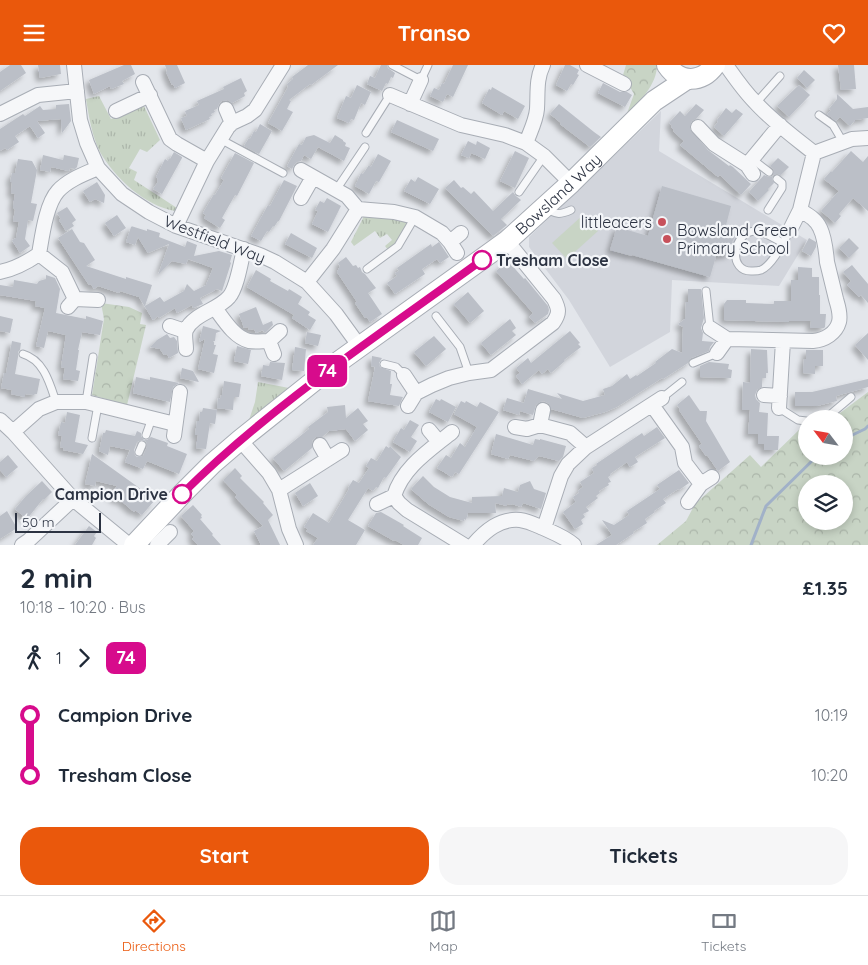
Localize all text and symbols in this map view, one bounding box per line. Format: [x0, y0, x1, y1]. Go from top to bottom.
icon: menu [20, 19, 48, 47]
text: Transo [398, 19, 471, 47]
icon: heart [820, 19, 848, 47]
street label: Bowsland Way [511, 149, 605, 239]
street label: Westfield Way [161, 210, 269, 268]
place label: littleacers [581, 212, 652, 232]
marker: littleacers [656, 216, 668, 228]
place label: Bowsland Green Primary School [677, 220, 797, 258]
marker: Bowsland Green Primary School [661, 233, 673, 245]
marker: Tresham Close [472, 250, 492, 270]
place label: Tresham Close [496, 250, 609, 270]
line badge: 74 [304, 355, 350, 387]
text: 74 [317, 359, 337, 382]
north arrow [798, 410, 852, 465]
map controls [798, 410, 853, 530]
button: layers [798, 475, 853, 530]
place label: Campion Drive [55, 484, 168, 504]
marker: Campion Drive [172, 484, 192, 504]
scale bar [15, 510, 101, 533]
text: 50 m [22, 513, 55, 531]
text: 2 min [20, 560, 93, 595]
text: £1.35 [803, 576, 848, 600]
text: 10:18 – 10:20 · Bus [20, 597, 146, 617]
icon: walk [20, 644, 48, 672]
icon: forward [70, 644, 98, 672]
text: 74 [116, 646, 136, 669]
text: 1 [56, 648, 62, 668]
text: Campion Drive [58, 703, 192, 727]
text: 10:19 [815, 705, 848, 725]
text: Tresham Close [58, 763, 192, 787]
text: 10:20 [811, 765, 848, 785]
button: Start [20, 827, 429, 885]
button: Tickets [439, 827, 848, 885]
tab: Directions [122, 907, 186, 955]
tab: Map [429, 907, 458, 955]
tab: Tickets [701, 907, 746, 955]

